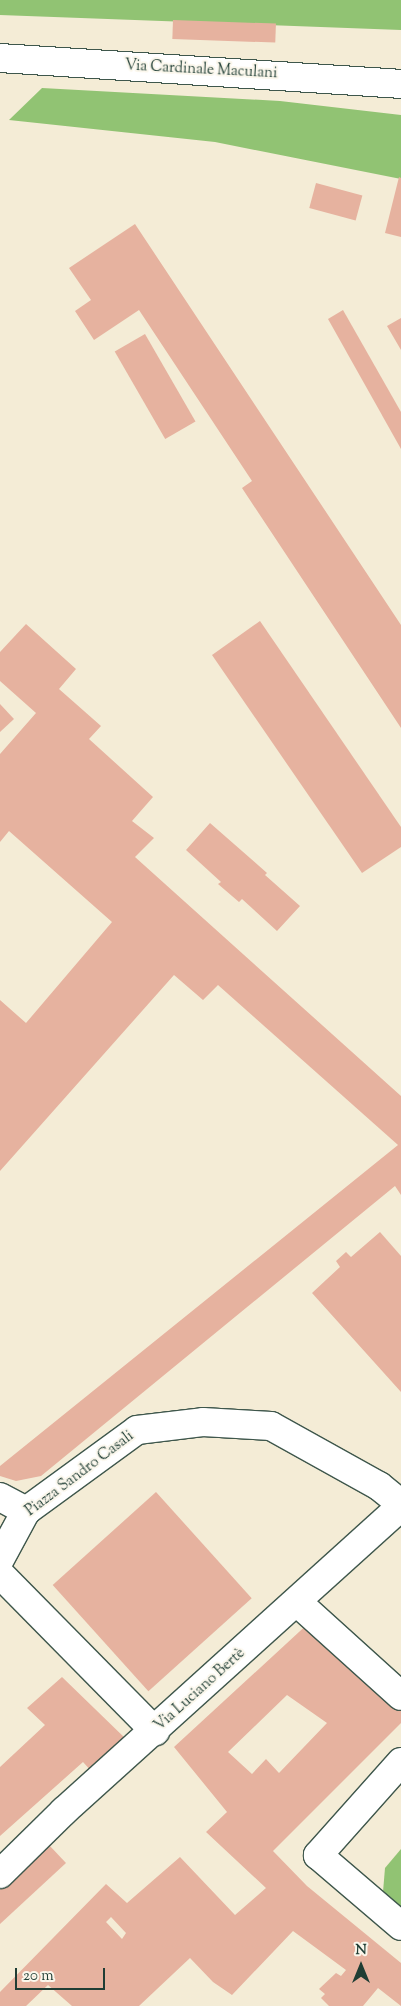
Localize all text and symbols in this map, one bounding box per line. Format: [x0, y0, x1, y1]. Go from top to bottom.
street label: Via Cardinale Maculani [124, 57, 278, 83]
street label: Piazza Sandro Casali [22, 1427, 138, 1521]
street label: Via Luciano Bertè [151, 1645, 249, 1735]
north arrow [336, 1941, 386, 1991]
text: N [355, 1941, 367, 1961]
scale bar [18, 1958, 108, 1990]
text: 20 m [23, 1966, 54, 1987]

